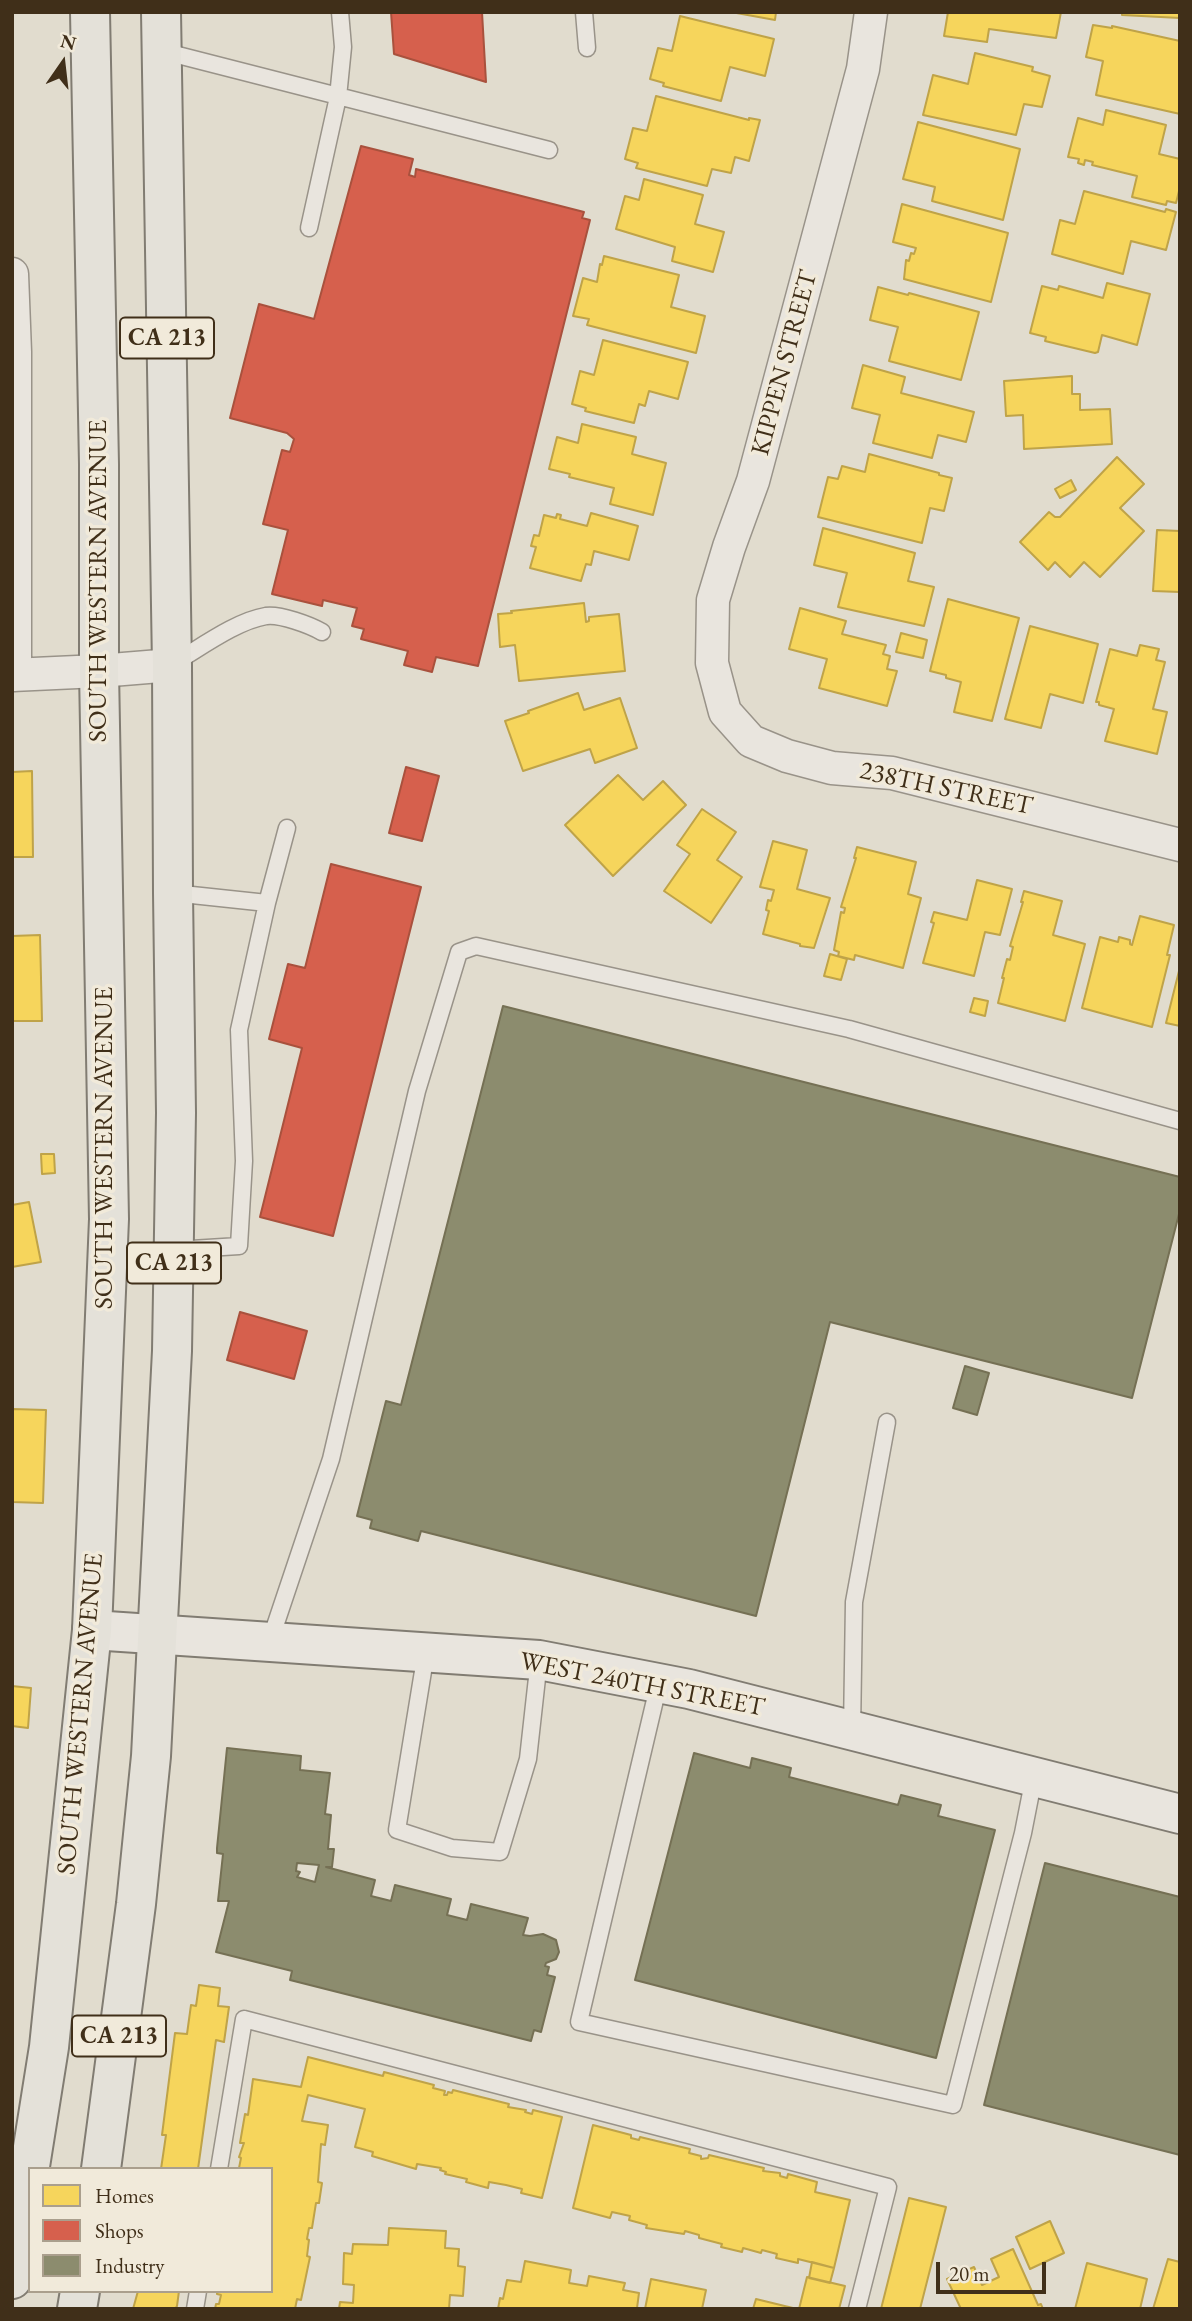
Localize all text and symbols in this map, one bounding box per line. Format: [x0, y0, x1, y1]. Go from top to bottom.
north arrow [28, 28, 98, 98]
text: N [58, 28, 79, 56]
street label: KIPPEN STREET [745, 267, 825, 459]
road number: CA 213 [120, 318, 214, 358]
street label: SOUTH WESTERN AVENUE [83, 420, 115, 742]
street label: 238TH STREET [857, 755, 1035, 823]
street label: SOUTH WESTERN AVENUE [89, 987, 121, 1309]
road number: CA 213 [127, 1242, 221, 1283]
street label: SOUTH WESTERN AVENUE [51, 1552, 111, 1876]
street label: WEST 240TH STREET [517, 1646, 767, 1724]
road number: CA 213 [72, 2015, 166, 2056]
legend [28, 2167, 273, 2293]
text: Homes [95, 2182, 154, 2209]
text: Shops [95, 2217, 144, 2244]
scale bar [940, 2248, 1050, 2292]
text: Industry [95, 2252, 165, 2279]
text: 20 m [949, 2260, 990, 2287]

